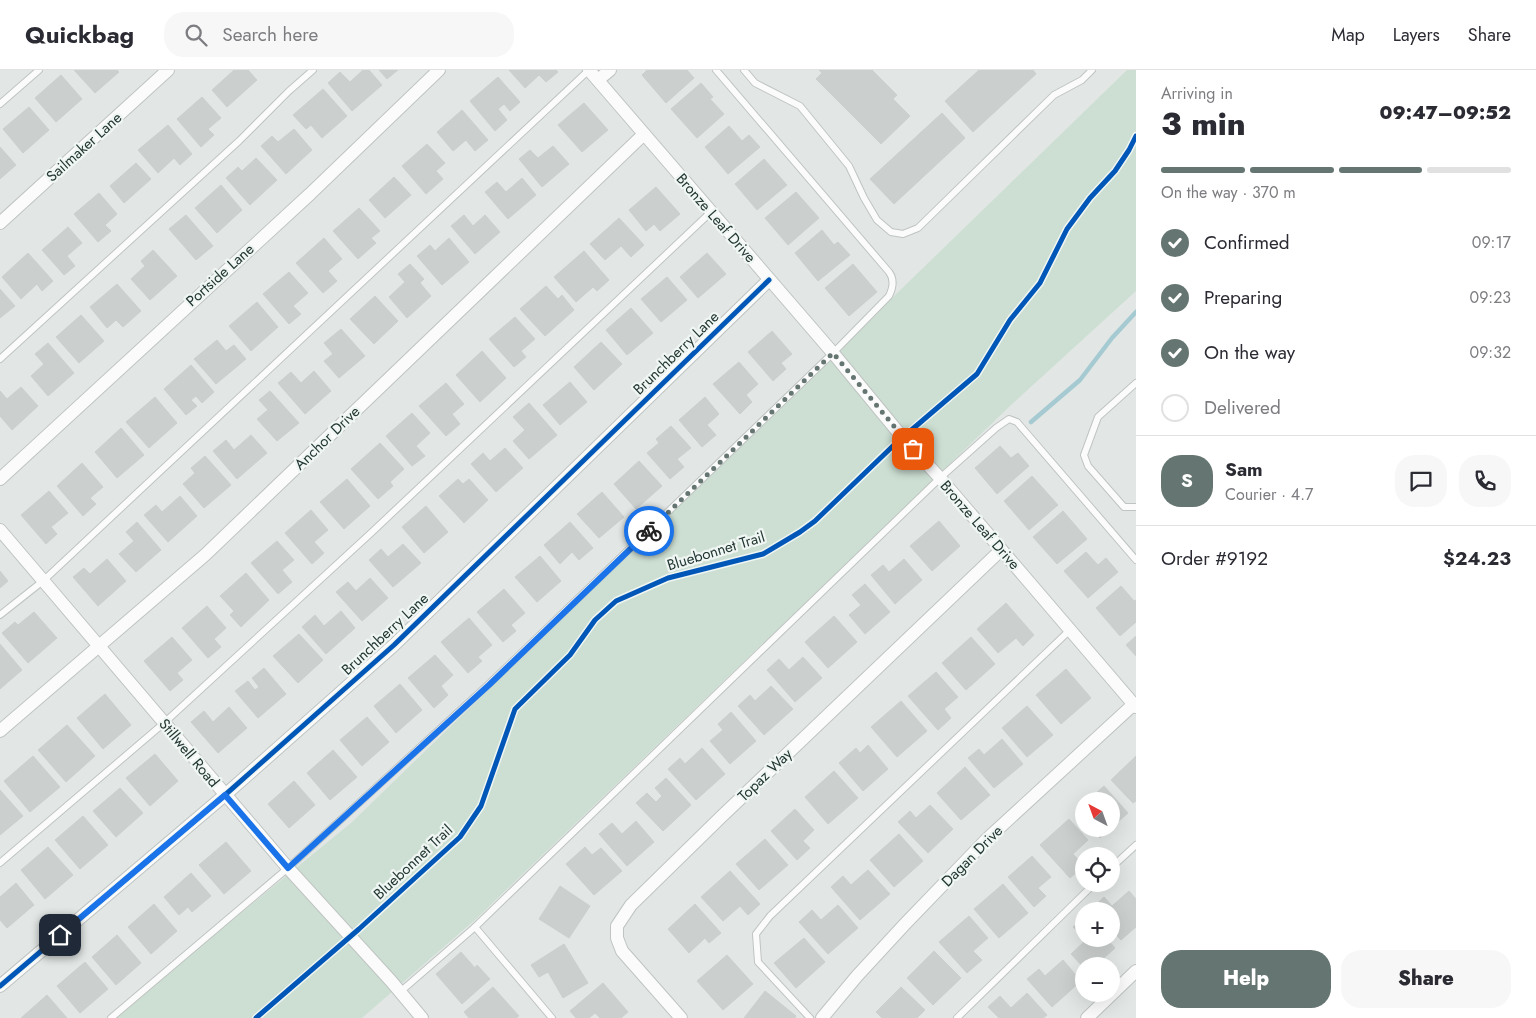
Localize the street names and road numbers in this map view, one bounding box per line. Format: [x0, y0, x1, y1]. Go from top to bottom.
street label: Sailmaker Lane [41, 107, 127, 187]
street label: Bronze Leaf Drive [671, 168, 761, 268]
street label: Portside Lane [181, 238, 259, 312]
street label: Brunchberry Lane [628, 306, 724, 400]
street label: Anchor Drive [289, 401, 365, 475]
street label: Bronze Leaf Drive [935, 475, 1025, 575]
street label: Bluebonnet Trail [664, 526, 768, 576]
street label: Brunchberry Lane [337, 588, 434, 680]
street label: Stillwell Road [154, 714, 224, 792]
street label: Topaz Way [733, 743, 797, 807]
street label: Bluebonnet Trail [368, 819, 458, 905]
street label: Dagan Drive [936, 820, 1008, 892]

